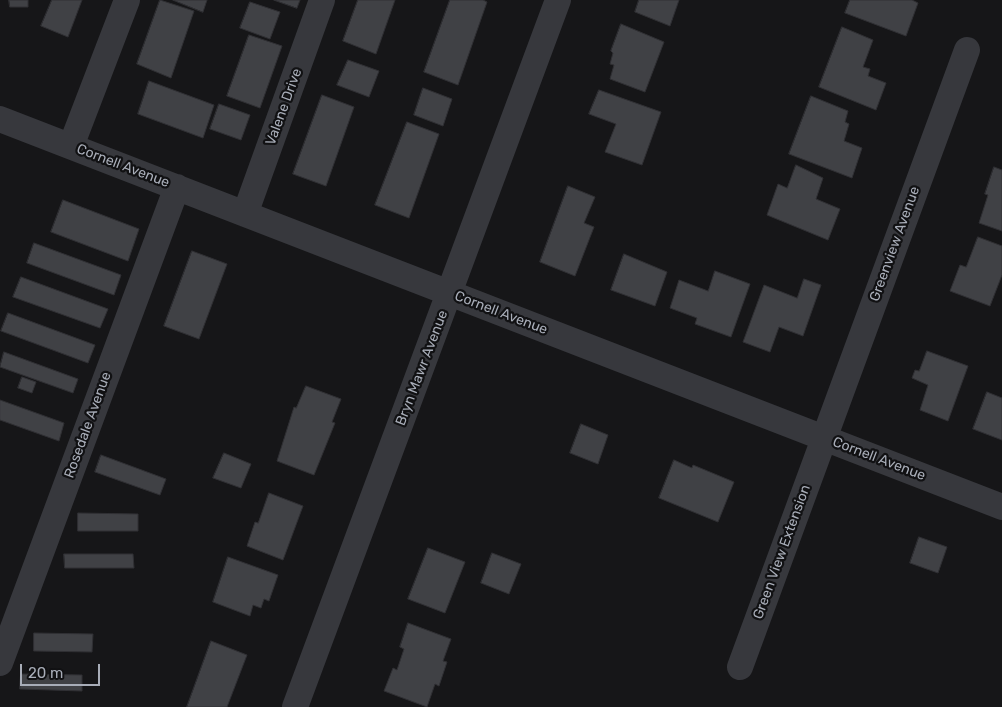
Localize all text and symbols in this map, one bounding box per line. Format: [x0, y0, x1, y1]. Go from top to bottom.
street label: Valene Drive [262, 66, 306, 148]
street label: Cornell Avenue [74, 141, 172, 191]
street label: Greenview Avenue [866, 184, 924, 304]
street label: Cornell Avenue [452, 288, 550, 338]
street label: Bryn Mawr Avenue [392, 308, 452, 428]
street label: Rosedale Avenue [61, 370, 115, 480]
street label: Cornell Avenue [830, 434, 928, 484]
street label: Green View Extension [750, 482, 814, 622]
scale bar [22, 654, 102, 686]
text: 20 m [28, 664, 63, 682]

